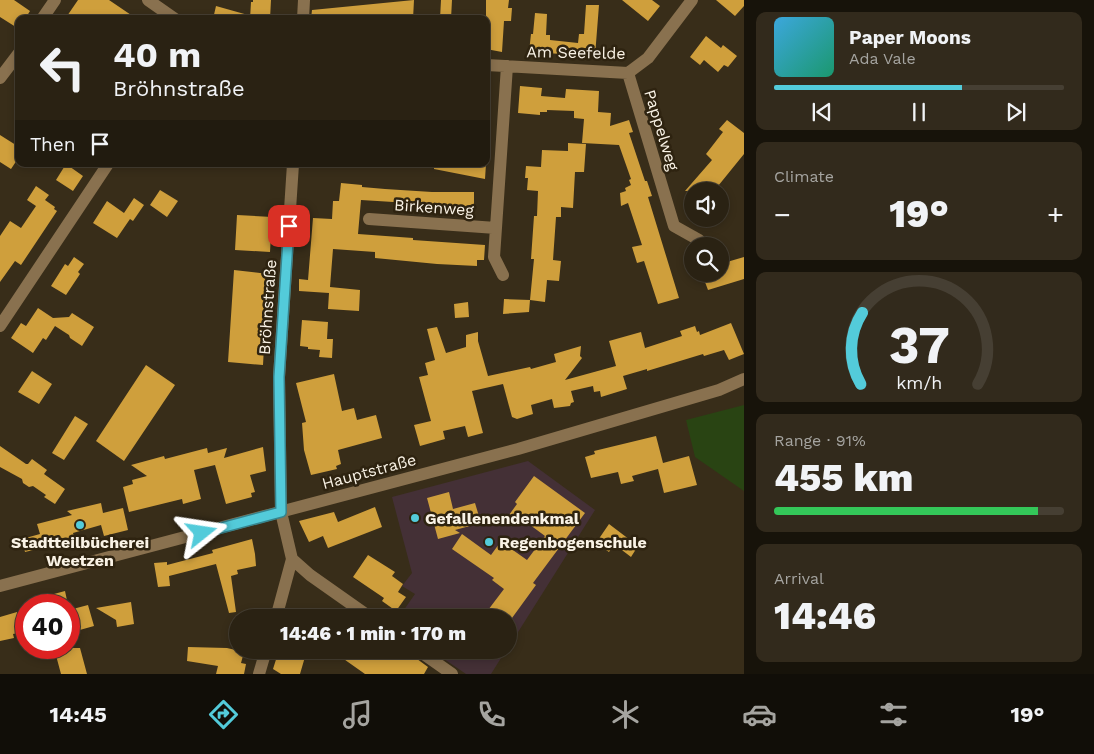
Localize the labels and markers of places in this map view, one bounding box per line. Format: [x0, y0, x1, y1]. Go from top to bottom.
pin [268, 205, 310, 247]
place label: Gefallenendenkmal [425, 509, 580, 528]
marker: Gefallenendenkmal [409, 512, 421, 524]
marker: Stadtteilbücherei Weetzen [74, 519, 86, 531]
place label: Stadtteilbücherei Weetzen [11, 533, 149, 570]
place label: Regenbogenschule [499, 533, 647, 552]
marker: Regenbogenschule [483, 536, 495, 548]

